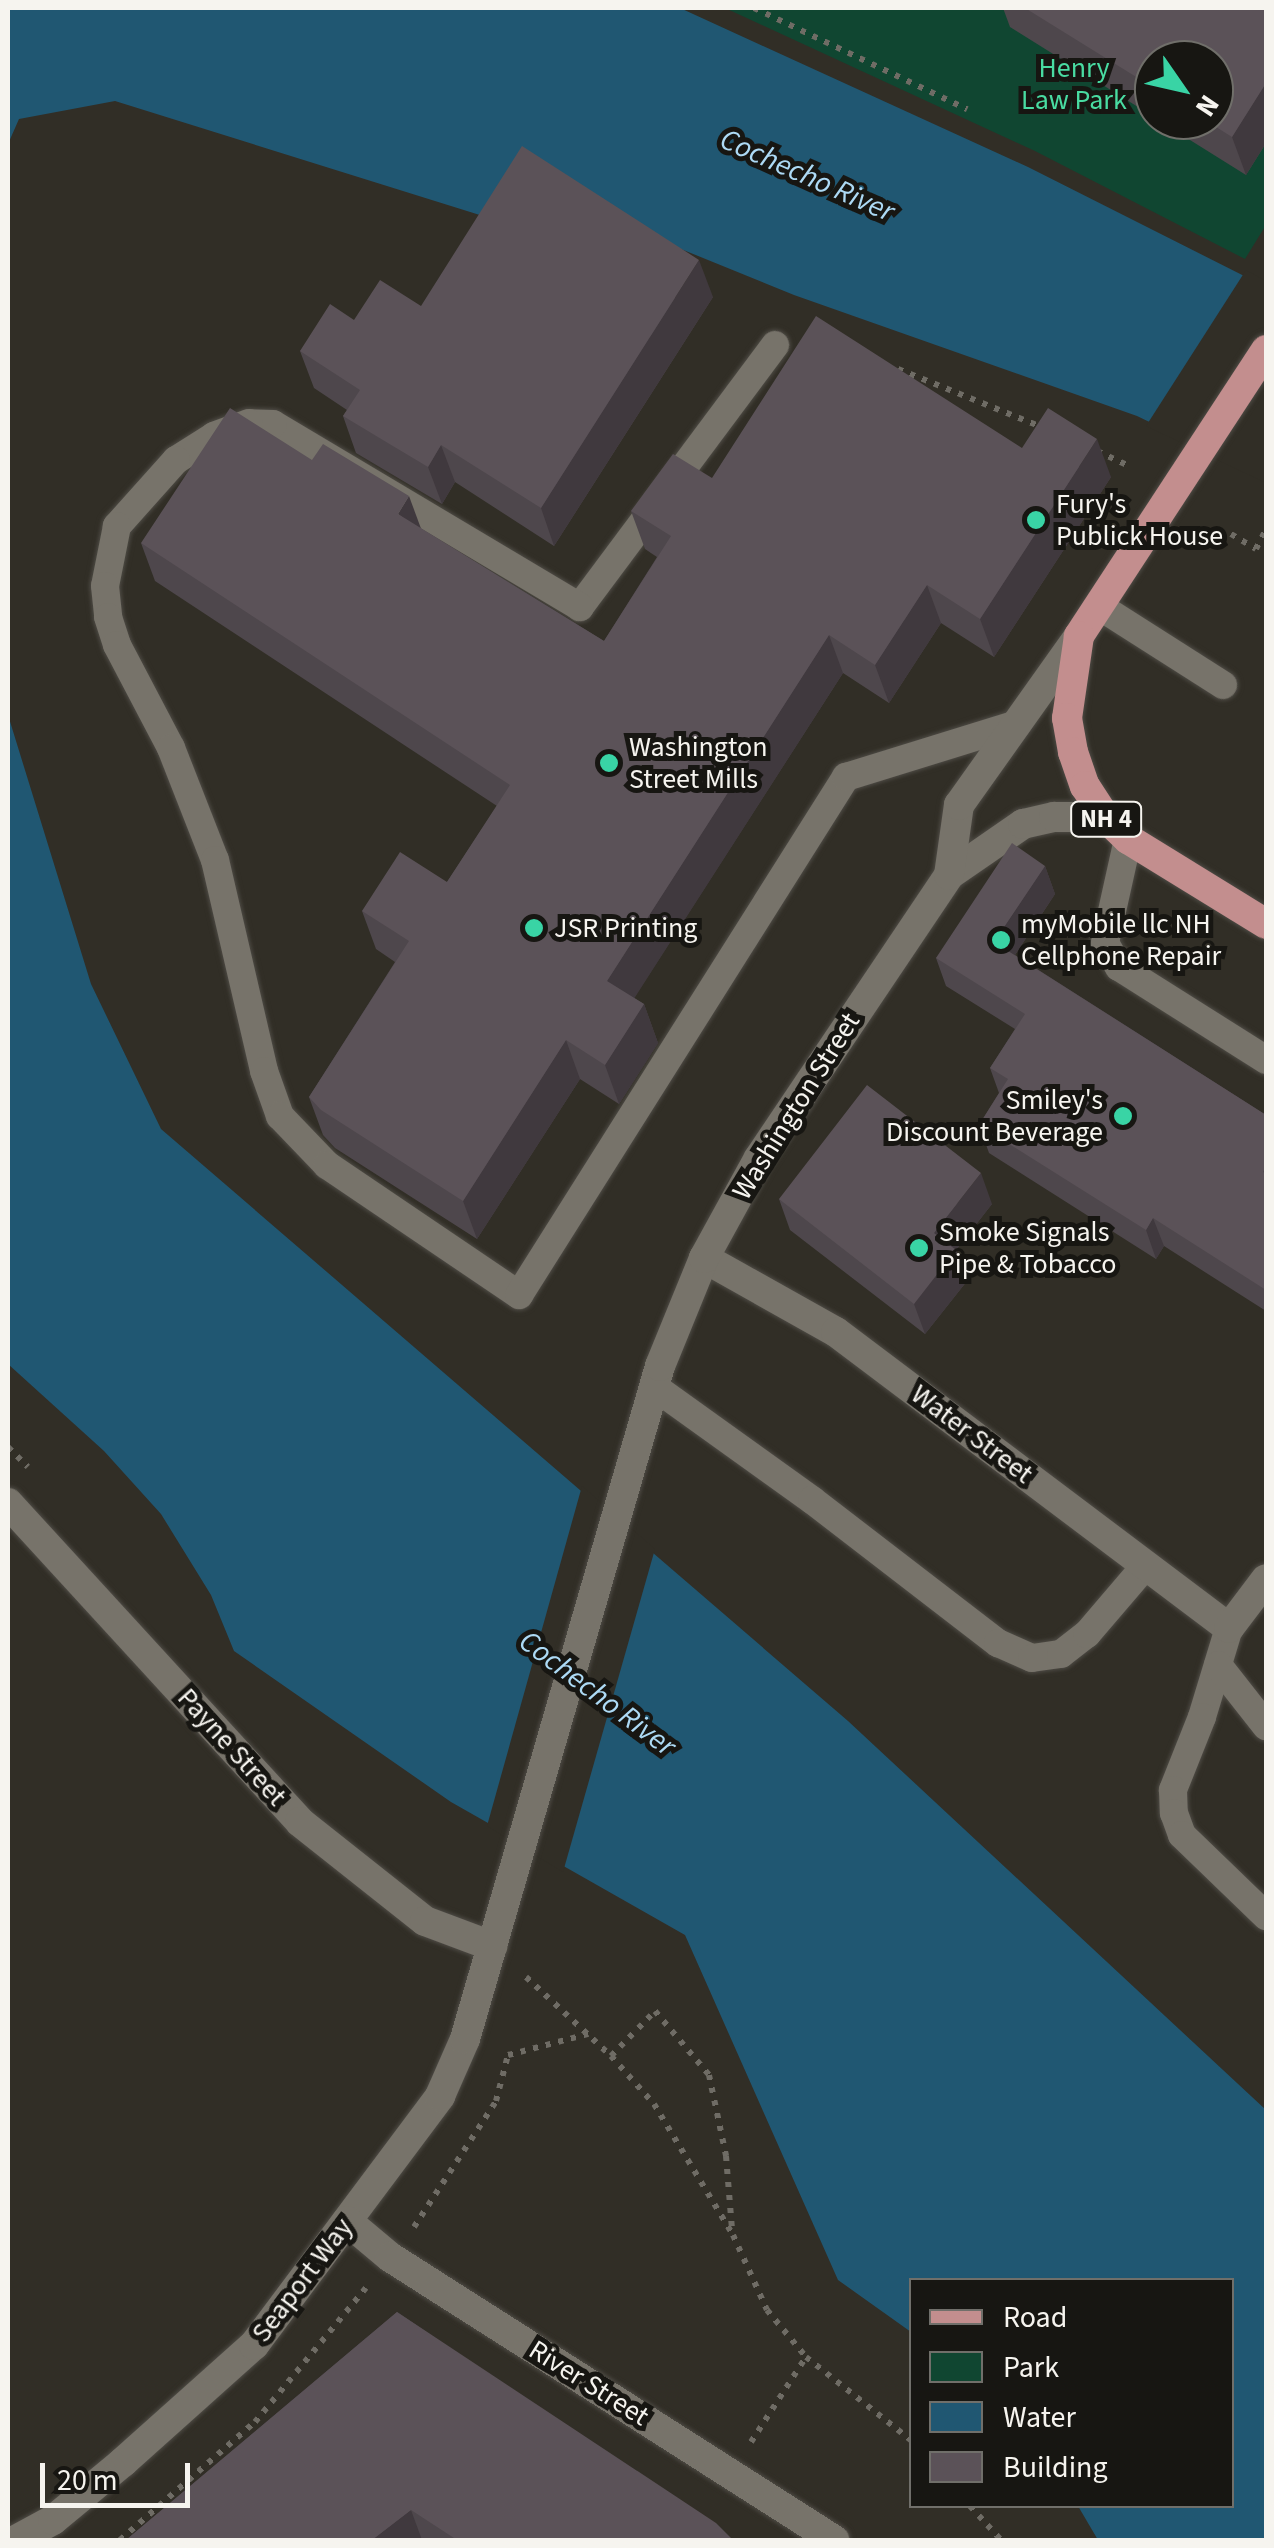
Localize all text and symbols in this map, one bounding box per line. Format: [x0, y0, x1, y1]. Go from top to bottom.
north arrow [1134, 40, 1234, 140]
park label: Henry Law Park [1021, 51, 1127, 117]
text: N [1185, 87, 1229, 125]
water label: Cochecho River [714, 122, 900, 230]
place label: Fury's Publick House [1056, 487, 1223, 553]
marker: Fury's Publick House [1025, 509, 1047, 531]
place label: Washington Street Mills [629, 730, 768, 796]
marker: Washington Street Mills [598, 752, 620, 774]
road number: NH 4 [1068, 799, 1144, 839]
place label: myMobile llc NH Cellphone Repair [1021, 907, 1221, 973]
place label: JSR Printing [554, 911, 697, 945]
marker: JSR Printing [523, 917, 545, 939]
marker: myMobile llc NH Cellphone Repair [990, 929, 1012, 951]
street label: Washington Street [725, 1006, 867, 1206]
place label: Smiley's Discount Beverage [886, 1083, 1103, 1149]
marker: Smiley's Discount Beverage [1112, 1105, 1134, 1127]
place label: Smoke Signals Pipe & Tobacco [939, 1215, 1116, 1281]
marker: Smoke Signals Pipe & Tobacco [908, 1237, 930, 1259]
street label: Water Street [905, 1377, 1039, 1491]
water label: Cochecho River [512, 1623, 682, 1765]
street label: Payne Street [170, 1681, 294, 1813]
street label: Seaport Way [244, 2211, 360, 2349]
legend [909, 2278, 1234, 2508]
text: Road [1003, 2296, 1067, 2339]
street label: River Street [523, 2333, 655, 2433]
text: Park [1003, 2346, 1059, 2389]
text: Water [1003, 2396, 1076, 2439]
scale bar [45, 2443, 195, 2505]
text: Building [1003, 2446, 1108, 2489]
text: 20 m [57, 2459, 118, 2502]

